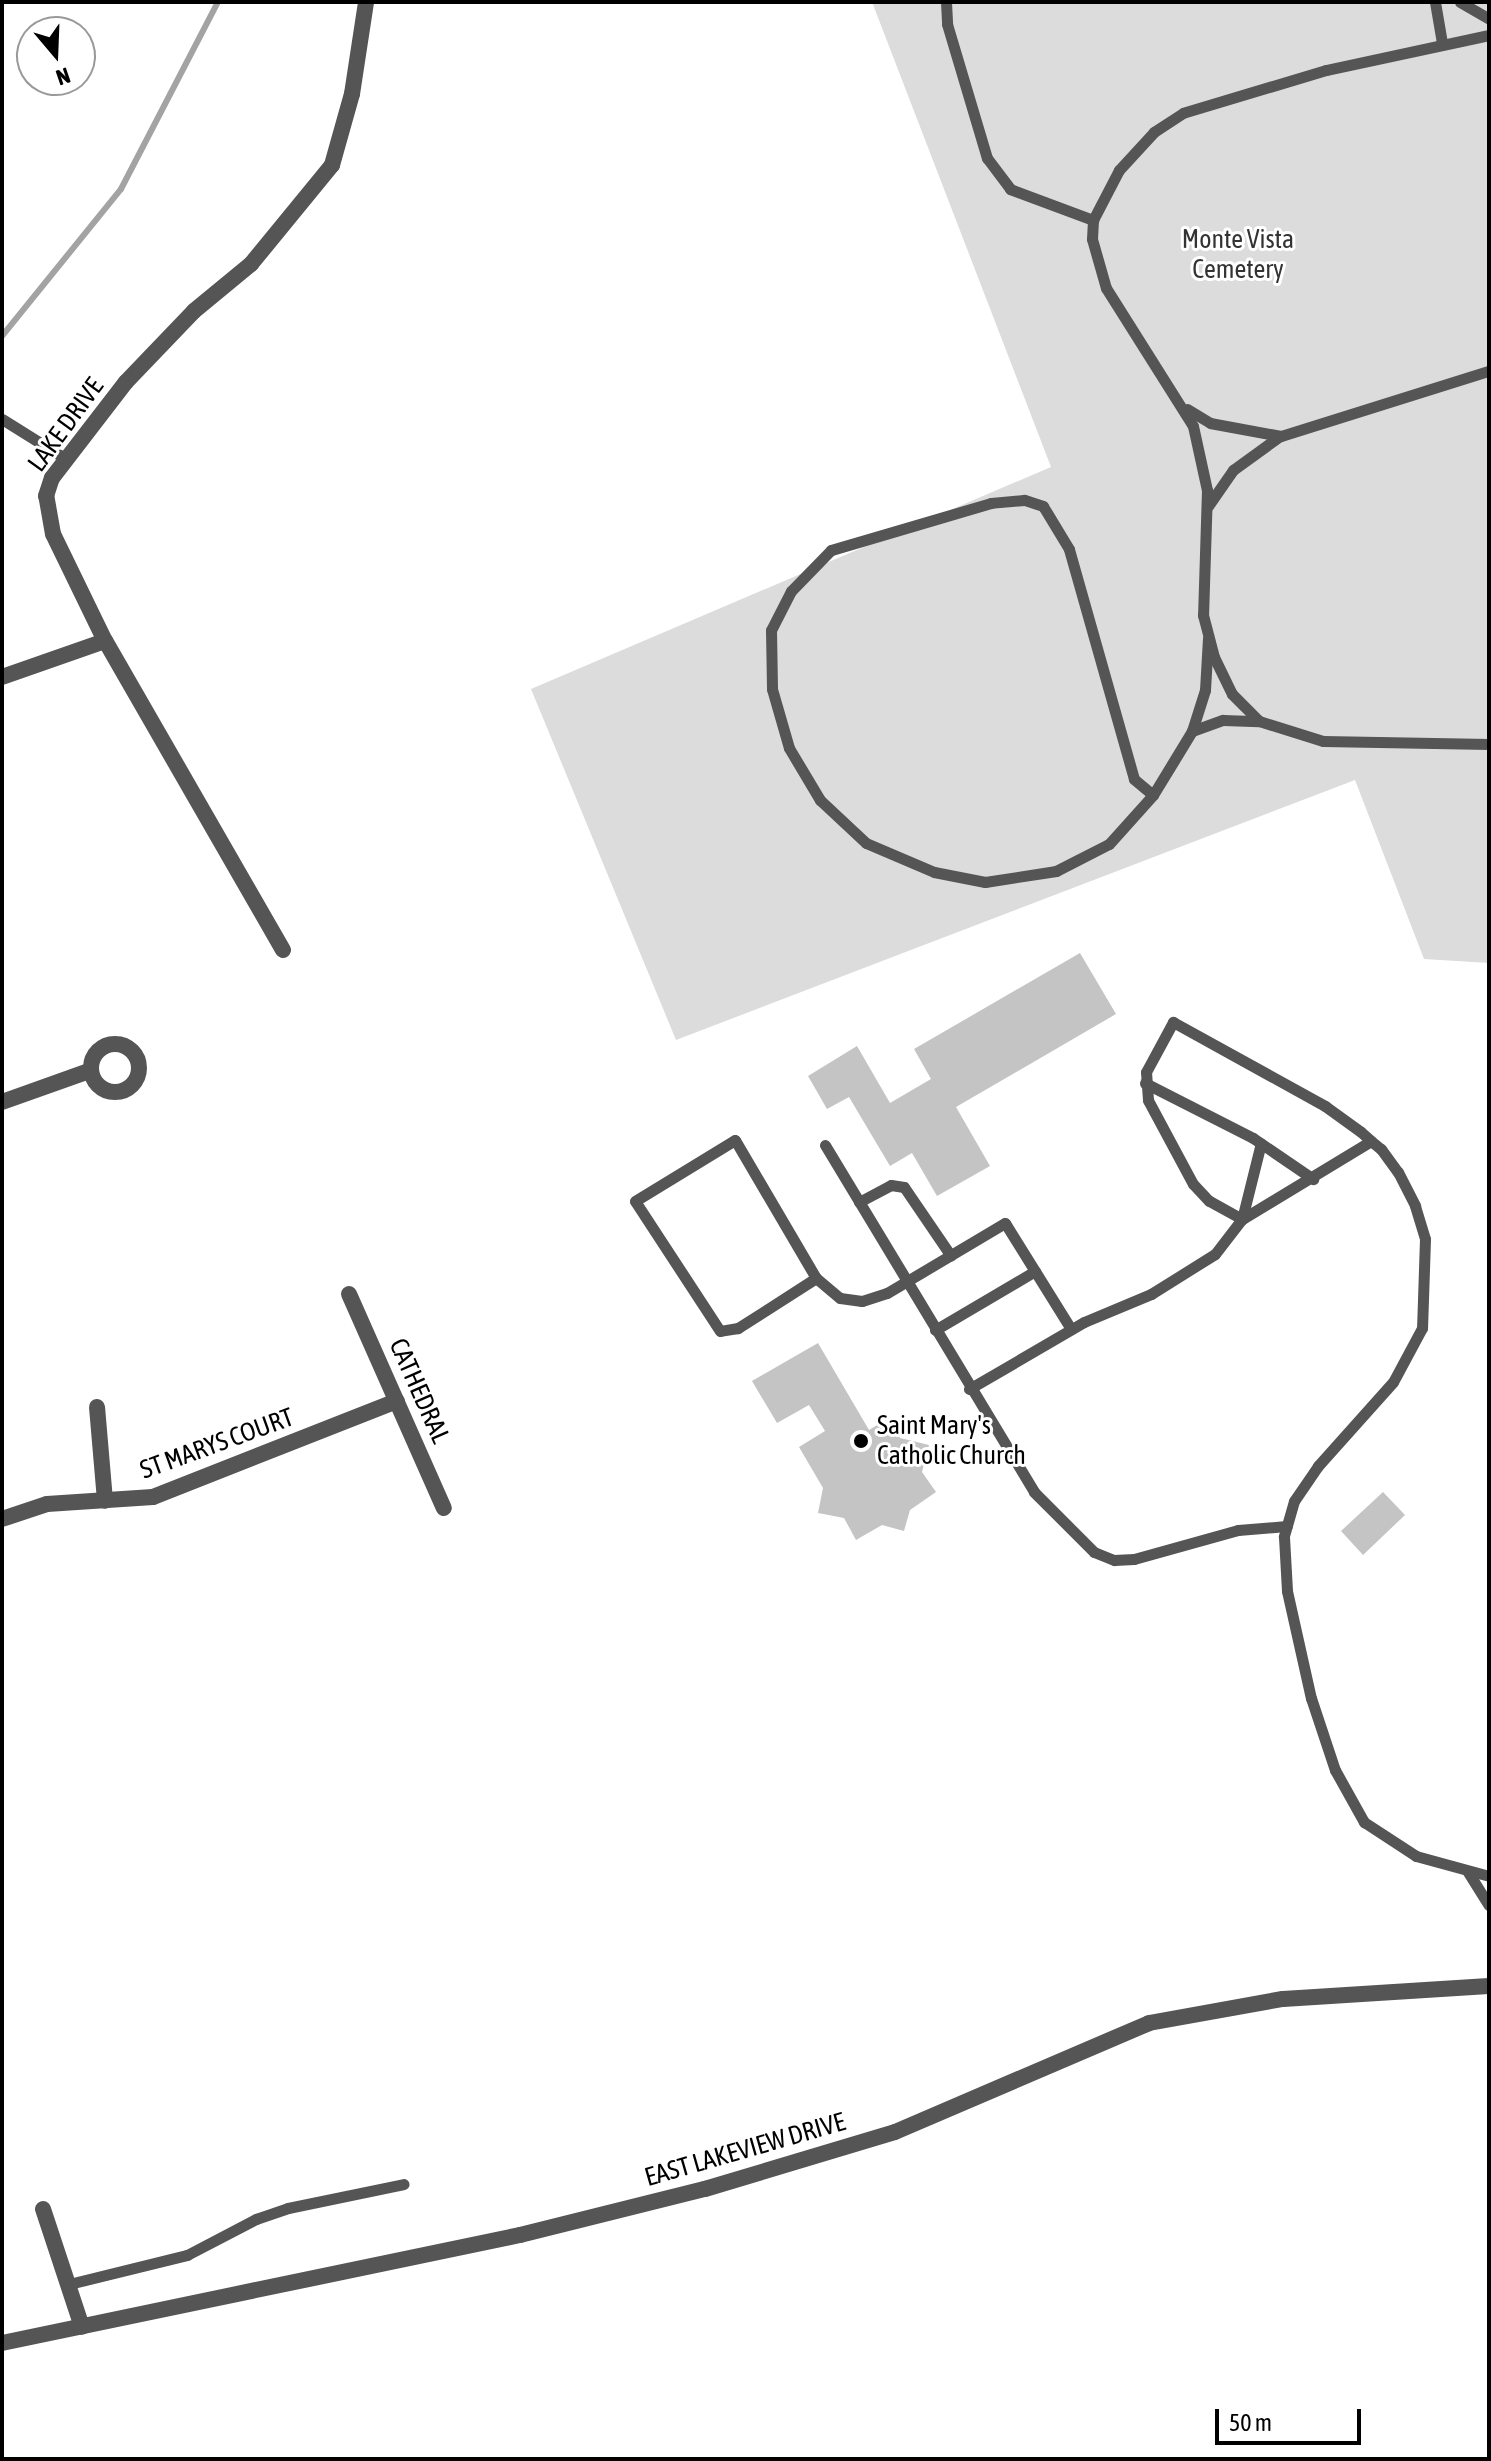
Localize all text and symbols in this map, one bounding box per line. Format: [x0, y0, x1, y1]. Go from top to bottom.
north arrow [16, 16, 96, 96]
text: N [53, 62, 74, 91]
park label: Monte Vista Cemetery [1182, 224, 1294, 286]
street label: LAKE DRIVE [22, 372, 110, 478]
street label: CATHEDRAL [382, 1334, 456, 1448]
street label: ST MARYS COURT [136, 1402, 298, 1486]
place label: Saint Mary's Catholic Church [877, 1410, 1026, 1472]
marker: Saint Mary's Catholic Church [852, 1432, 870, 1450]
street label: EAST LAKEVIEW DRIVE [641, 2106, 849, 2194]
scale bar [1219, 2393, 1365, 2443]
text: 50 m [1229, 2409, 1272, 2436]

